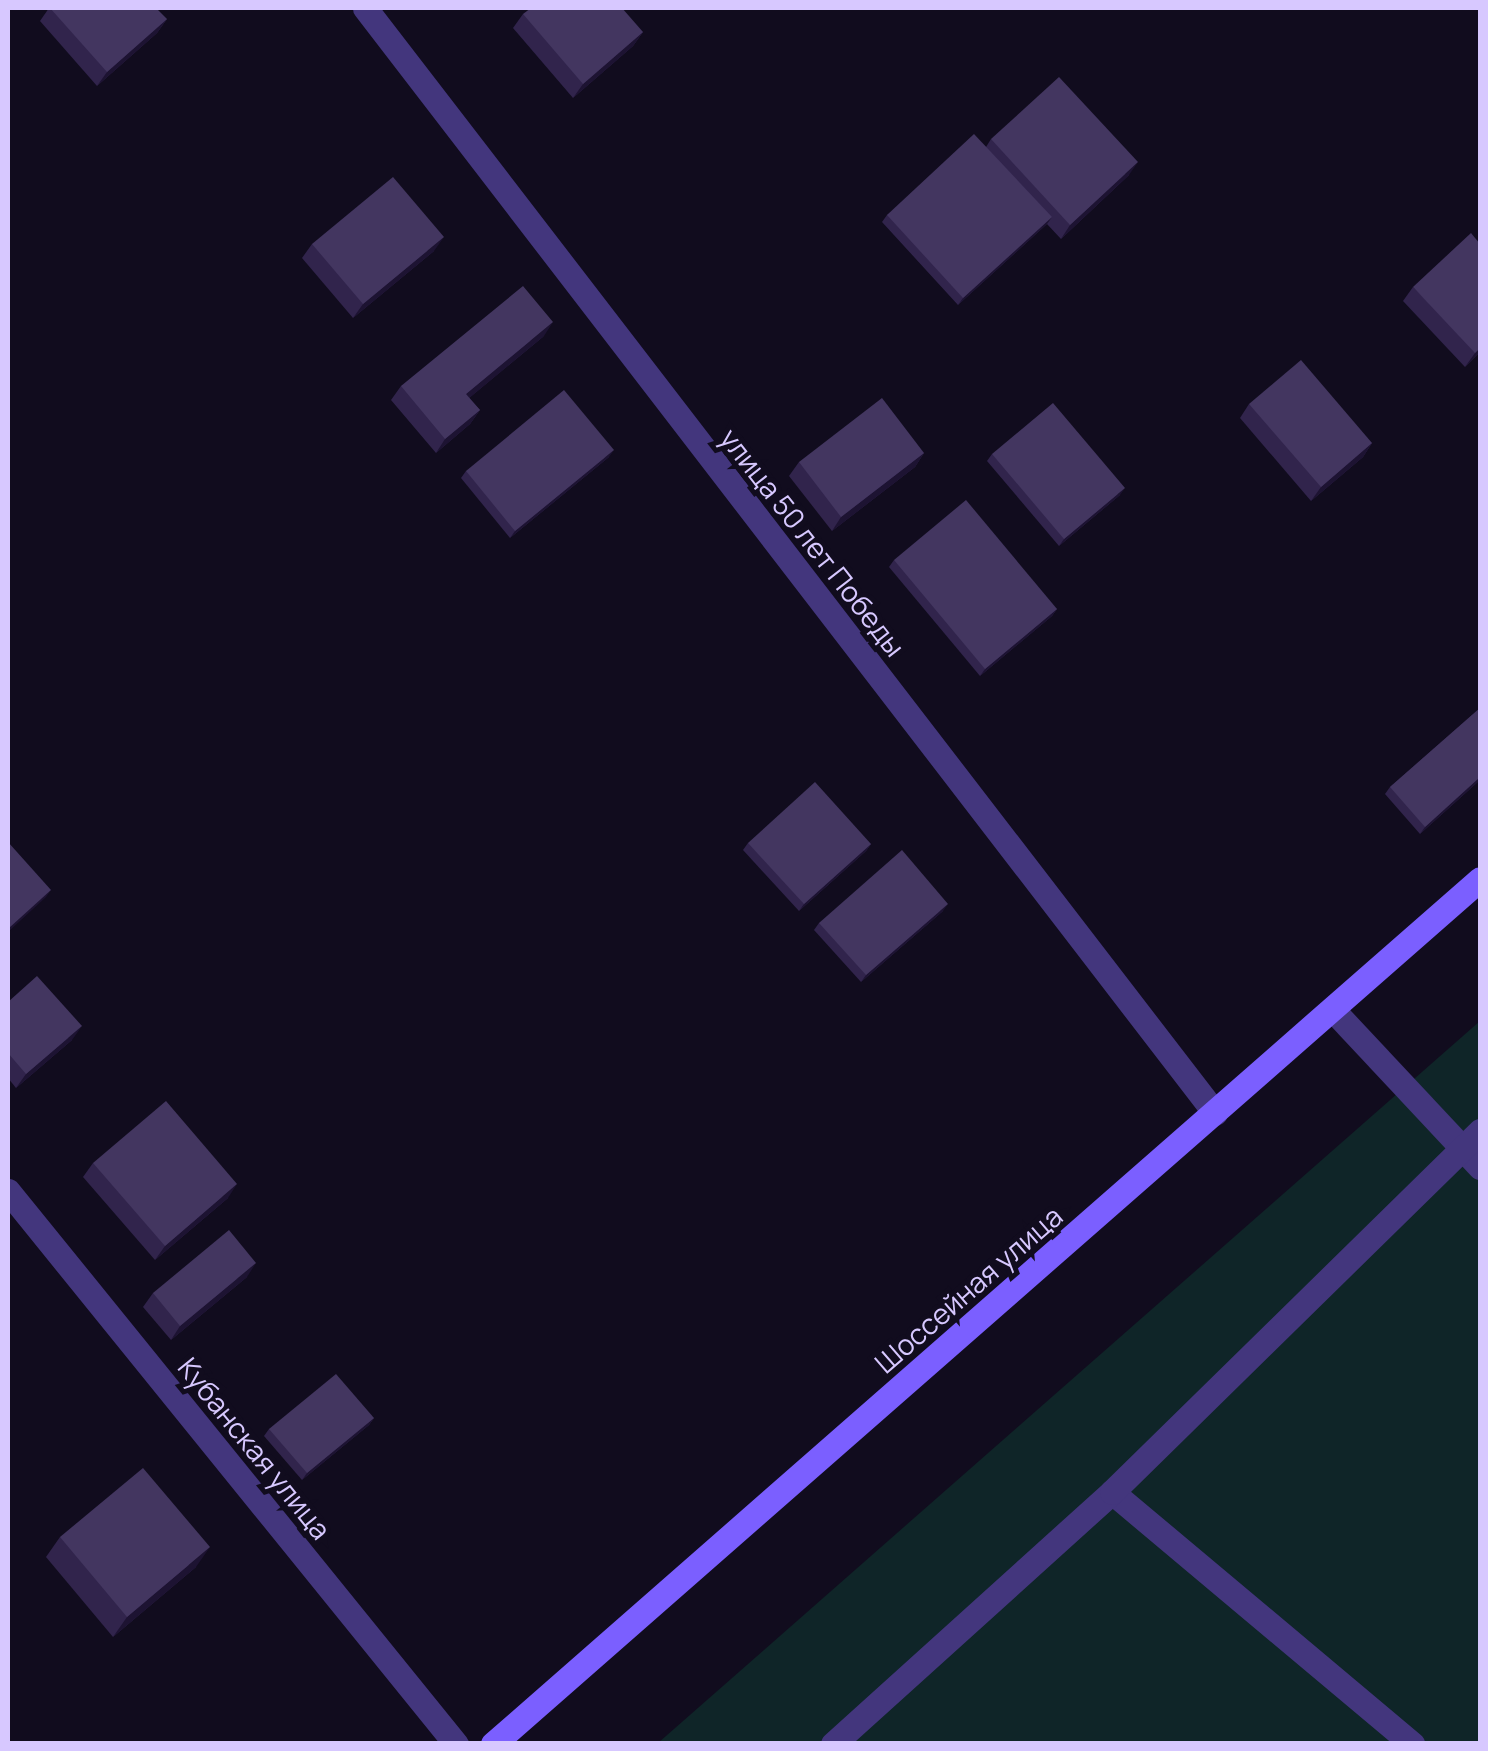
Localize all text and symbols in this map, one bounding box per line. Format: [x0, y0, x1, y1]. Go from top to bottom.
street label: улица 50 лет Победы [714, 421, 912, 663]
street label: Шоссейная улица [868, 1199, 1068, 1379]
street label: Кубанская улица [172, 1351, 338, 1545]

